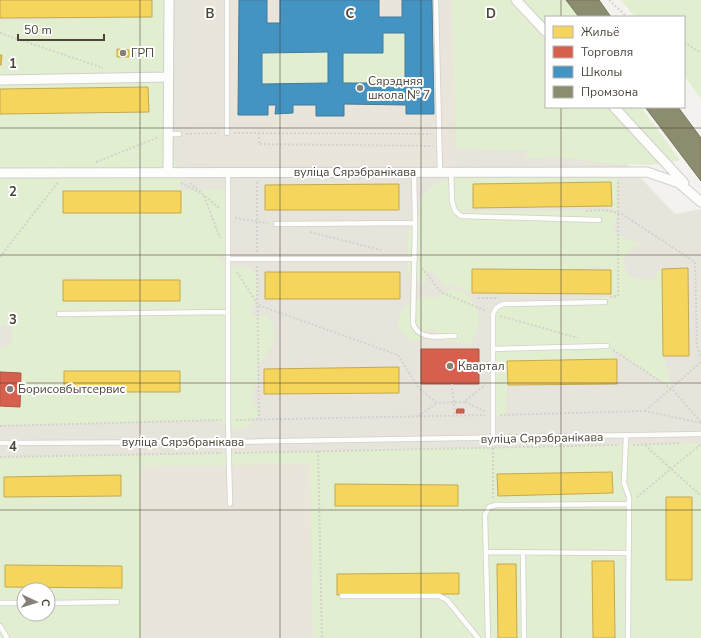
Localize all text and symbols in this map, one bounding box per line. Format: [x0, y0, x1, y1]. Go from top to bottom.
text: B [206, 5, 215, 23]
text: C [346, 5, 355, 23]
text: D [486, 5, 496, 23]
scale bar [18, 16, 104, 42]
legend [545, 16, 685, 108]
text: 50 m [24, 22, 52, 38]
text: Жильё [581, 24, 619, 40]
text: Торговля [581, 44, 633, 60]
place label: ГРП [131, 45, 154, 61]
marker: ГРП [118, 48, 128, 58]
text: 1 [9, 55, 17, 73]
text: Школы [581, 64, 622, 80]
place label: Сярэдняя школа № 7 [368, 73, 430, 103]
marker: Сярэдняя школа № 7 [355, 83, 365, 93]
text: Промзона [581, 84, 638, 100]
street label: вуліца Сярэбранікава [294, 164, 416, 180]
text: 2 [9, 183, 17, 201]
text: 3 [9, 311, 17, 329]
place label: Квартал [458, 358, 505, 374]
marker: Квартал [445, 361, 455, 371]
place label: Борисовбытсервис [18, 381, 126, 397]
marker: Борисовбытсервис [5, 384, 15, 394]
street label: вуліца Сярэбранікава [481, 429, 603, 447]
street label: вуліца Сярэбранікава [122, 434, 244, 450]
text: 4 [9, 438, 17, 456]
north arrow [16, 582, 56, 622]
text: С [38, 598, 53, 607]

